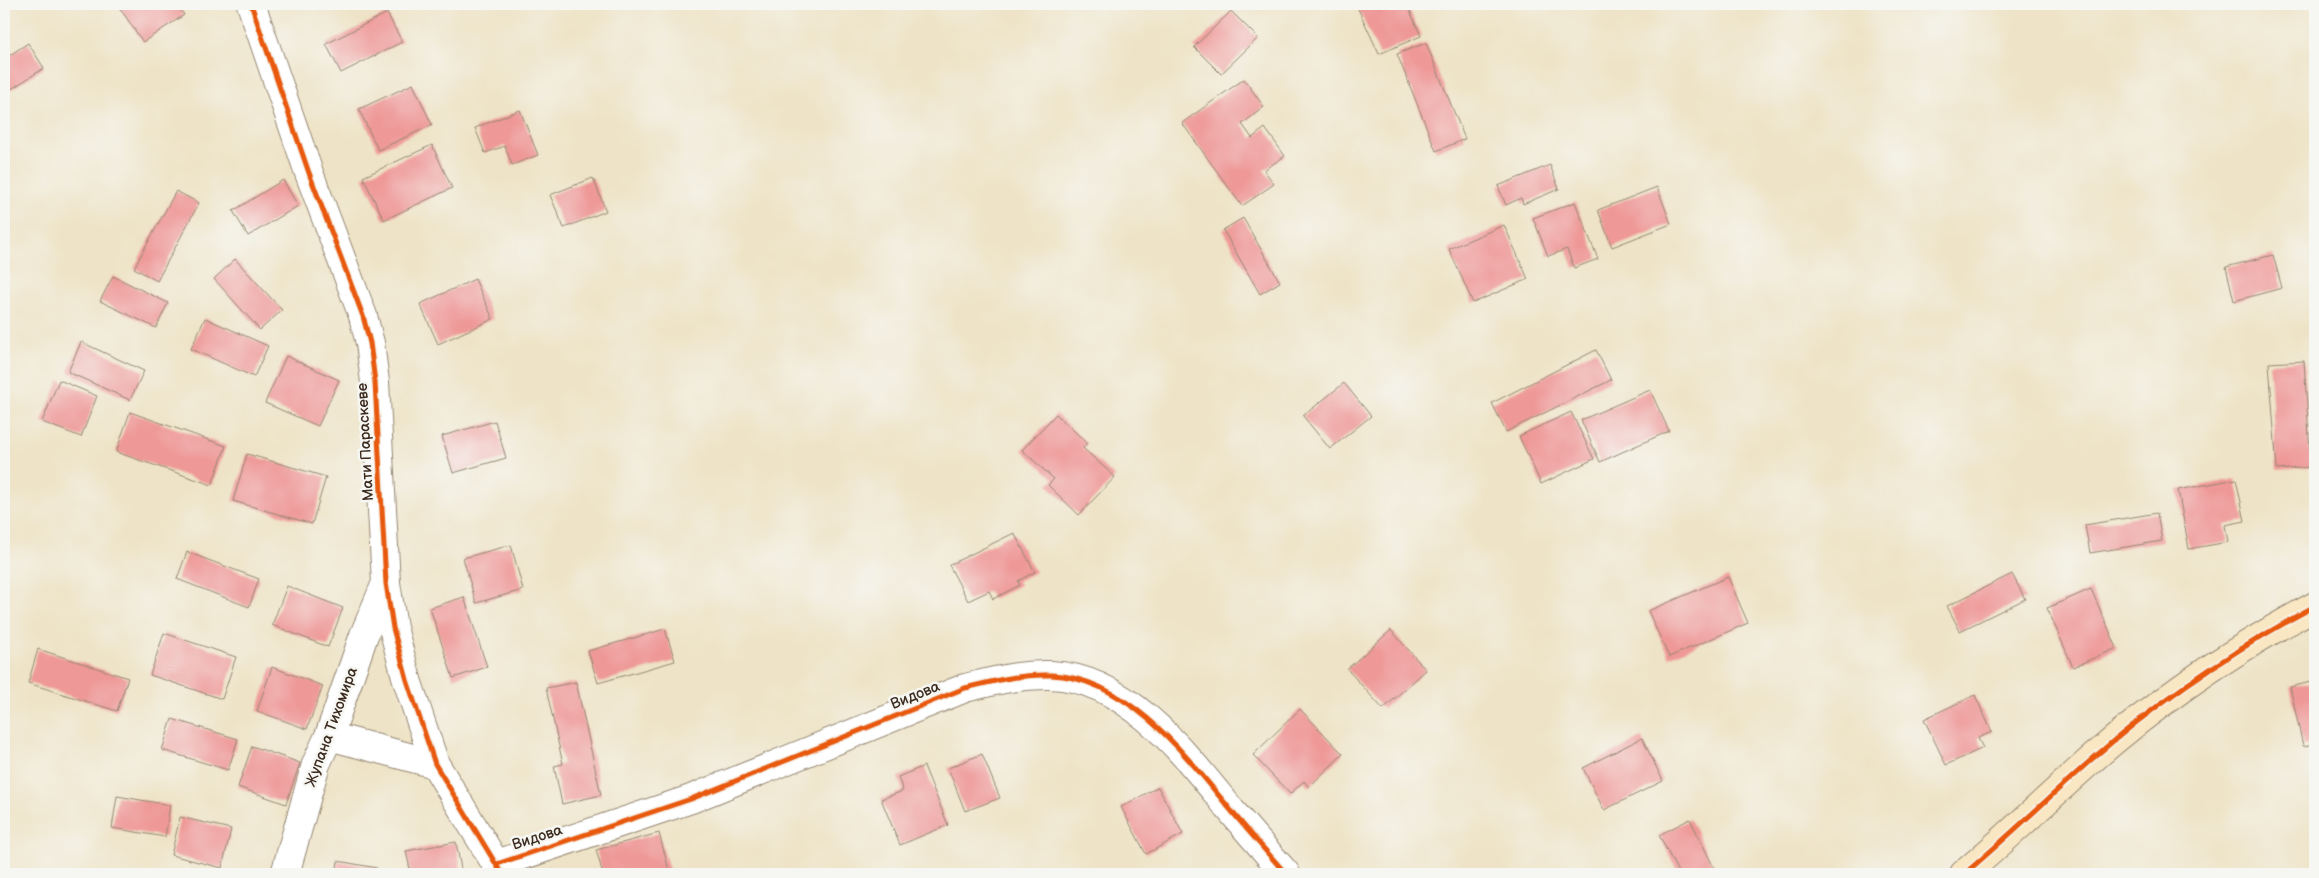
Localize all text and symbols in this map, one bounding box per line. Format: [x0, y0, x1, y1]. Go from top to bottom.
street label: Мати Параскеве [353, 382, 378, 501]
street label: Жупана Тихомира [301, 665, 362, 790]
street label: Видова [888, 677, 943, 714]
street label: Видова [510, 820, 565, 854]

